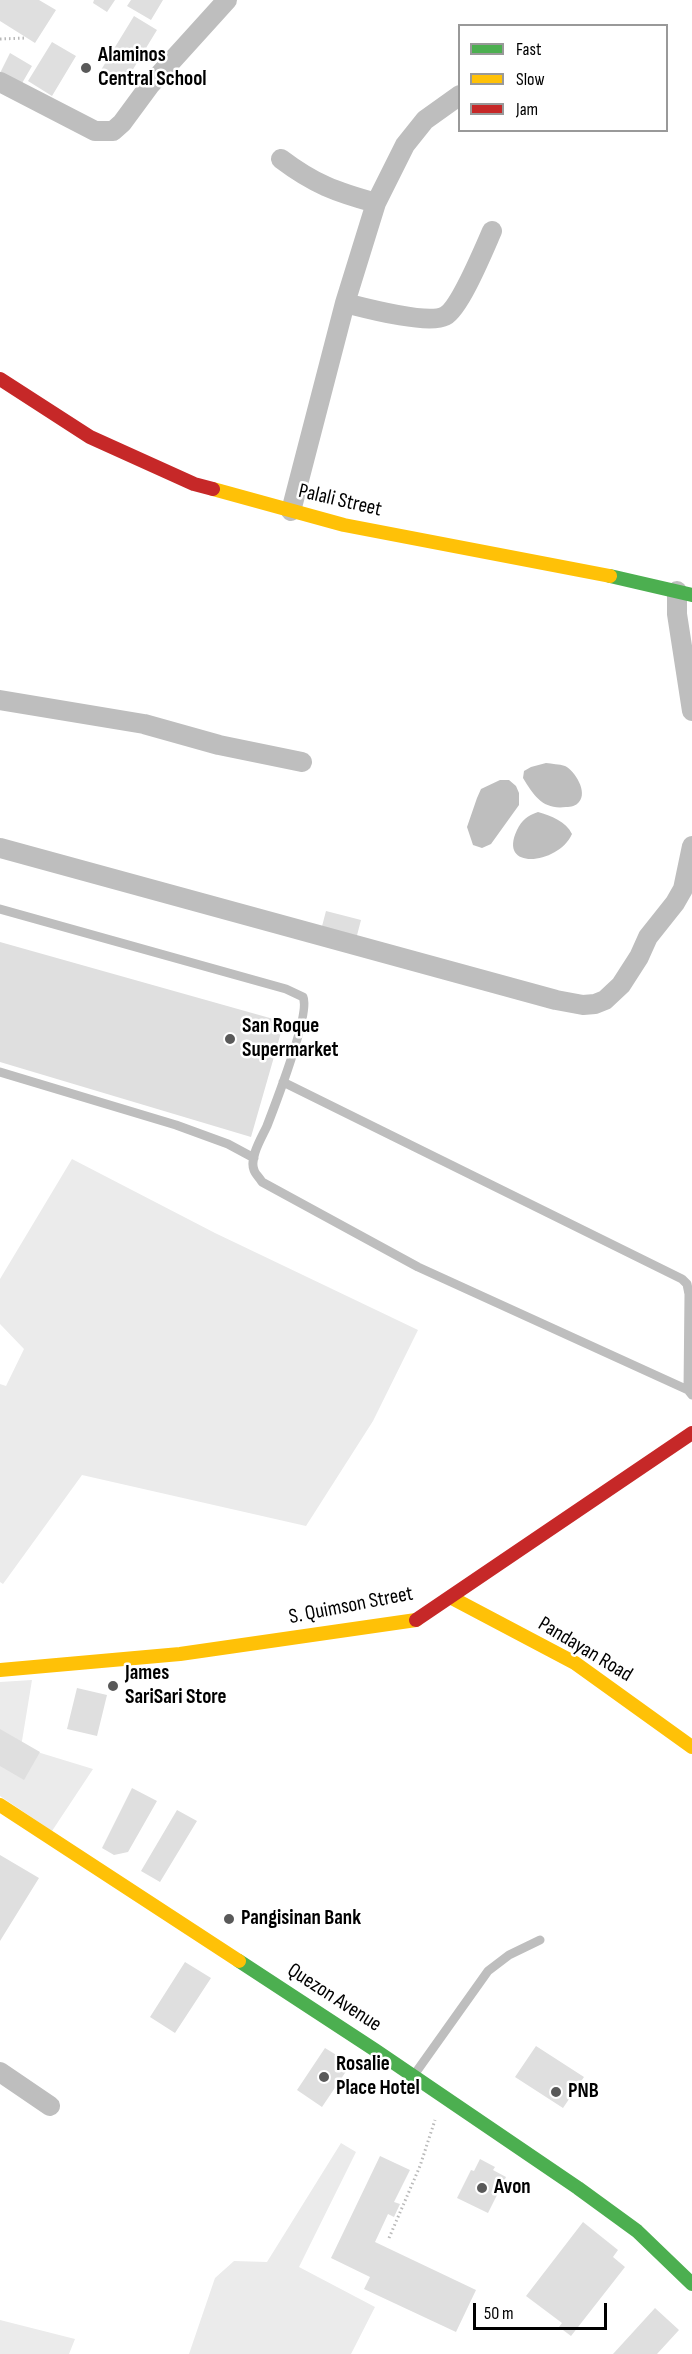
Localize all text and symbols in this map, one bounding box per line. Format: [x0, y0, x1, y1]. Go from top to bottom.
legend [458, 24, 668, 132]
text: Fast [516, 39, 541, 60]
place label: Alaminos Central School [98, 43, 207, 93]
marker: Alaminos Central School [79, 61, 93, 75]
text: Slow [516, 69, 545, 90]
text: Jam [516, 99, 538, 120]
street label: Palali Street [296, 479, 384, 523]
place label: San Roque Supermarket [242, 1014, 339, 1064]
marker: San Roque Supermarket [223, 1032, 237, 1046]
street label: S. Quimson Street [287, 1582, 415, 1630]
street label: Pandayan Road [533, 1612, 637, 1688]
place label: James SariSari Store [125, 1661, 227, 1711]
marker: James SariSari Store [106, 1679, 120, 1693]
place label: Pangisinan Bank [241, 1906, 361, 1932]
marker: Pangisinan Bank [222, 1912, 236, 1926]
street label: Quezon Avenue [282, 1958, 386, 2038]
place label: Rosalie Place Hotel [336, 2052, 420, 2102]
marker: Rosalie Place Hotel [317, 2070, 331, 2084]
place label: PNB [568, 2079, 599, 2105]
marker: PNB [549, 2085, 563, 2099]
place label: Avon [494, 2175, 531, 2201]
marker: Avon [475, 2181, 489, 2195]
scale bar [476, 2291, 610, 2329]
text: 50 m [484, 2303, 514, 2324]

